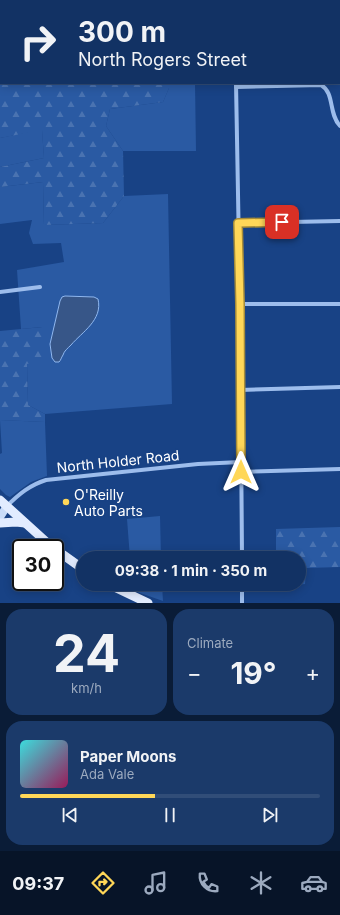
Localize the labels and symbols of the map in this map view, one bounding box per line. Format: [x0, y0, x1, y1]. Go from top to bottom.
pin [265, 205, 299, 239]
street label: North Holder Road [56, 446, 180, 476]
position arrow [220, 451, 262, 493]
place label: O'Reilly Auto Parts [74, 486, 143, 519]
marker: O'Reilly Auto Parts [61, 497, 71, 507]
speed limit sign: 30 [12, 539, 64, 591]

